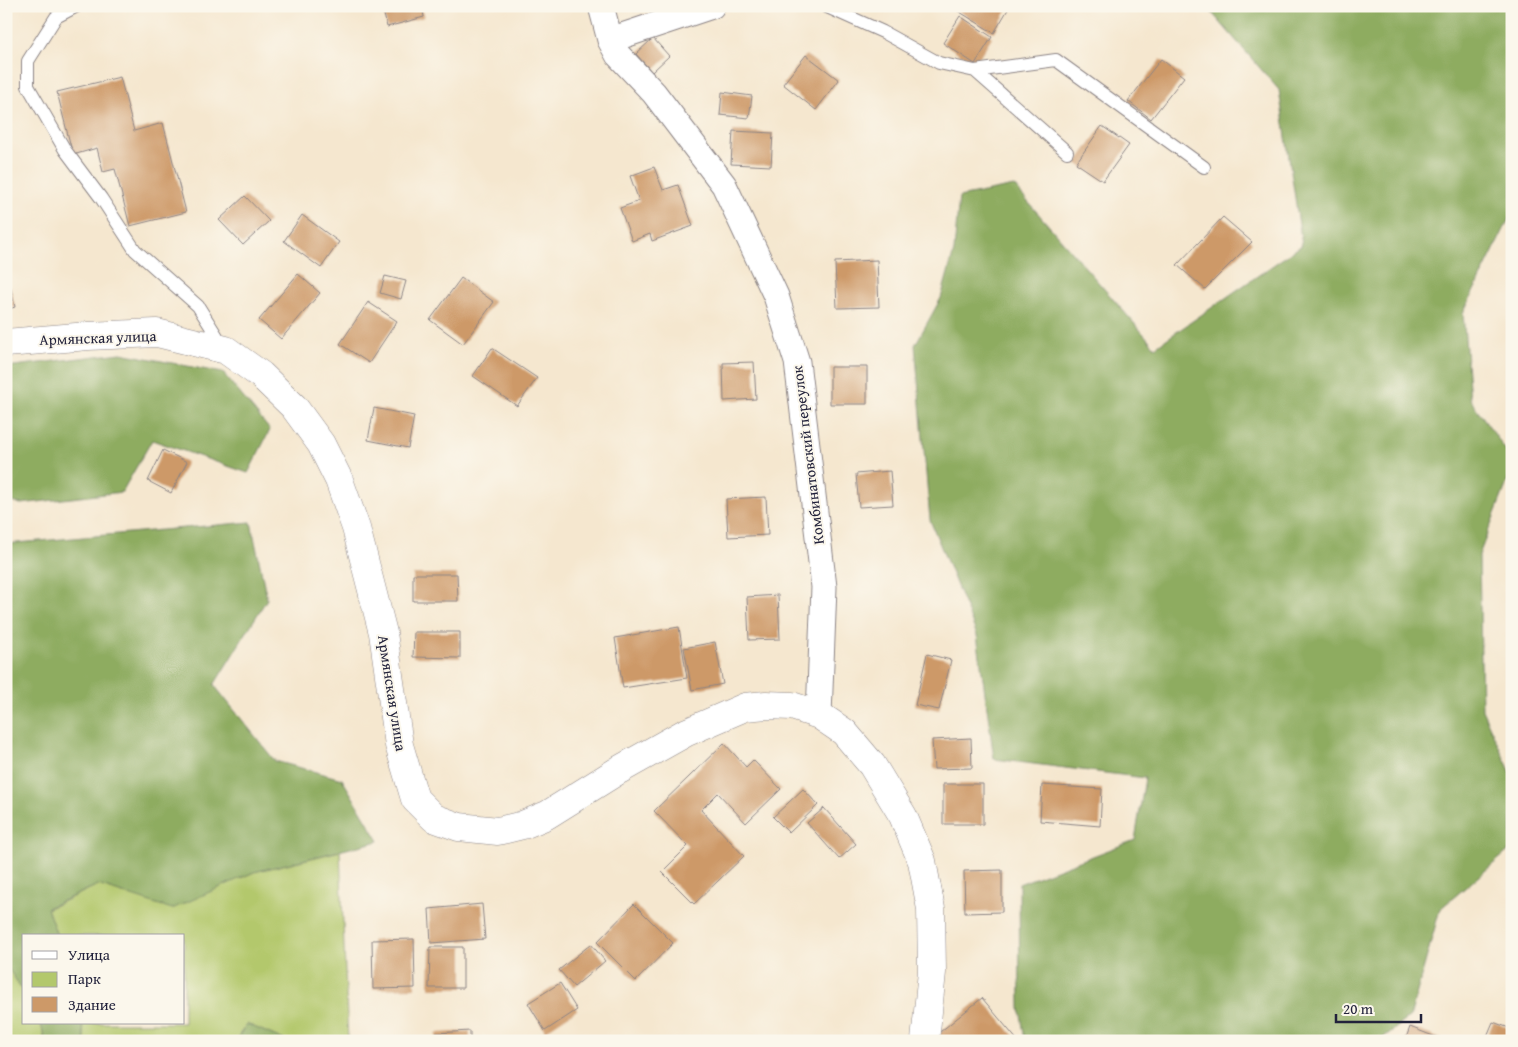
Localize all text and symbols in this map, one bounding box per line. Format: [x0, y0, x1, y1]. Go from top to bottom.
street label: Армянская улица [39, 325, 158, 350]
street label: Комбинатовский переулок [786, 364, 829, 546]
street label: Армянская улица [373, 633, 412, 753]
legend [22, 934, 185, 1024]
text: Улица [68, 944, 111, 965]
text: Парк [68, 968, 101, 989]
scale bar [1336, 992, 1420, 1024]
text: Здание [68, 994, 116, 1015]
text: 20 m [1343, 998, 1374, 1019]

